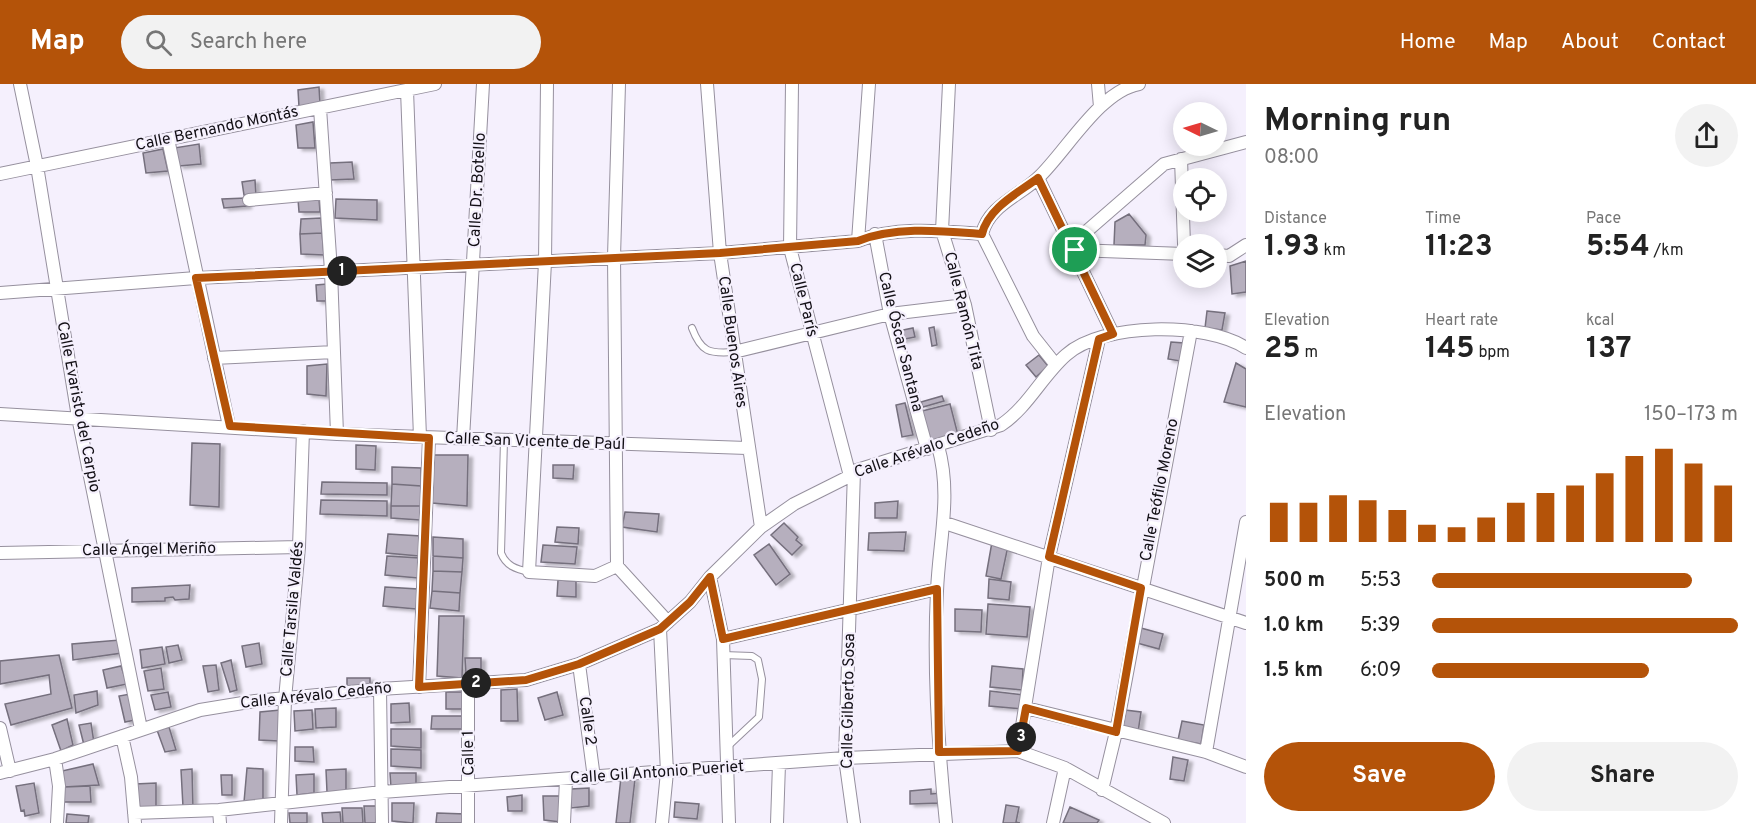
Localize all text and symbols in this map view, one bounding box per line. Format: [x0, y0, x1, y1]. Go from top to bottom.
search box [121, 15, 541, 69]
text: Map [30, 24, 85, 60]
icon: search [142, 26, 175, 59]
text: Search here [190, 29, 307, 56]
text: Home [1400, 29, 1456, 56]
text: Map [1489, 29, 1528, 56]
text: About [1561, 29, 1619, 56]
text: Contact [1652, 29, 1726, 56]
text: Morning run [1264, 101, 1451, 143]
street label: Calle Bernando Montás [134, 102, 300, 156]
north arrow [1173, 102, 1227, 156]
map controls [1173, 102, 1227, 288]
button: share [1675, 104, 1738, 167]
street label: Calle Dr. Botello [465, 132, 491, 248]
text: 08:00 [1264, 145, 1319, 171]
button: locate [1173, 168, 1227, 222]
text: Distance [1264, 209, 1327, 229]
text: Time [1425, 209, 1461, 229]
text: Pace [1586, 209, 1621, 229]
pin [1049, 224, 1100, 275]
text: 1.93 [1264, 229, 1320, 266]
text: 11:23 [1425, 229, 1493, 266]
text: 5:54 [1586, 229, 1650, 266]
icon: arrive [1058, 233, 1091, 266]
button: layers [1173, 234, 1227, 288]
text: km [1320, 241, 1346, 261]
text: /km [1650, 241, 1683, 261]
street label: Calle Ramón Tita [939, 250, 987, 372]
pin: 1 [327, 256, 357, 286]
text: 1 [339, 261, 345, 281]
street label: Calle París [784, 261, 822, 339]
street label: Calle Óscar Santana [873, 269, 929, 414]
street label: Calle Buenos Aires [713, 275, 751, 409]
text: Elevation [1264, 311, 1330, 331]
text: Heart rate [1425, 311, 1498, 331]
text: kcal [1586, 311, 1614, 331]
street label: Calle Evaristo del Carpio [52, 320, 104, 494]
text: 25 [1264, 331, 1301, 368]
text: 145 [1425, 331, 1475, 368]
text: 137 [1586, 331, 1632, 368]
text: m [1301, 343, 1318, 363]
text: bpm [1475, 343, 1510, 363]
text: Elevation [1264, 402, 1346, 428]
text: 150–173 m [1644, 402, 1738, 428]
street label: Calle Arévalo Cedeño [852, 415, 1002, 483]
street label: Calle Teófilo Moreno [1136, 417, 1184, 563]
street label: Calle San Vicente de Paúl [444, 429, 626, 455]
street label: Calle Ángel Meriño [82, 537, 216, 561]
street label: Calle Tarsila Valdés [277, 540, 309, 678]
text: 500 m [1264, 568, 1325, 594]
text: 5:53 [1360, 568, 1401, 594]
text: 1.0 km [1264, 613, 1324, 639]
text: 5:39 [1360, 613, 1401, 639]
street label: Calle Gilberto Sosa [838, 633, 860, 769]
text: 1.5 km [1264, 658, 1323, 684]
text: 6:09 [1360, 658, 1401, 684]
pin: 2 [461, 668, 491, 698]
text: 2 [471, 673, 481, 693]
street label: Calle Arévalo Cedeño [239, 678, 393, 714]
street label: Calle 2 [574, 695, 600, 747]
pin: 3 [1006, 722, 1036, 752]
text: 3 [1016, 727, 1026, 747]
street label: Calle 1 [459, 730, 479, 776]
button: Save [1264, 742, 1495, 811]
button: Share [1507, 742, 1738, 811]
street label: Calle Gil Antonio Pueriet [569, 757, 745, 789]

